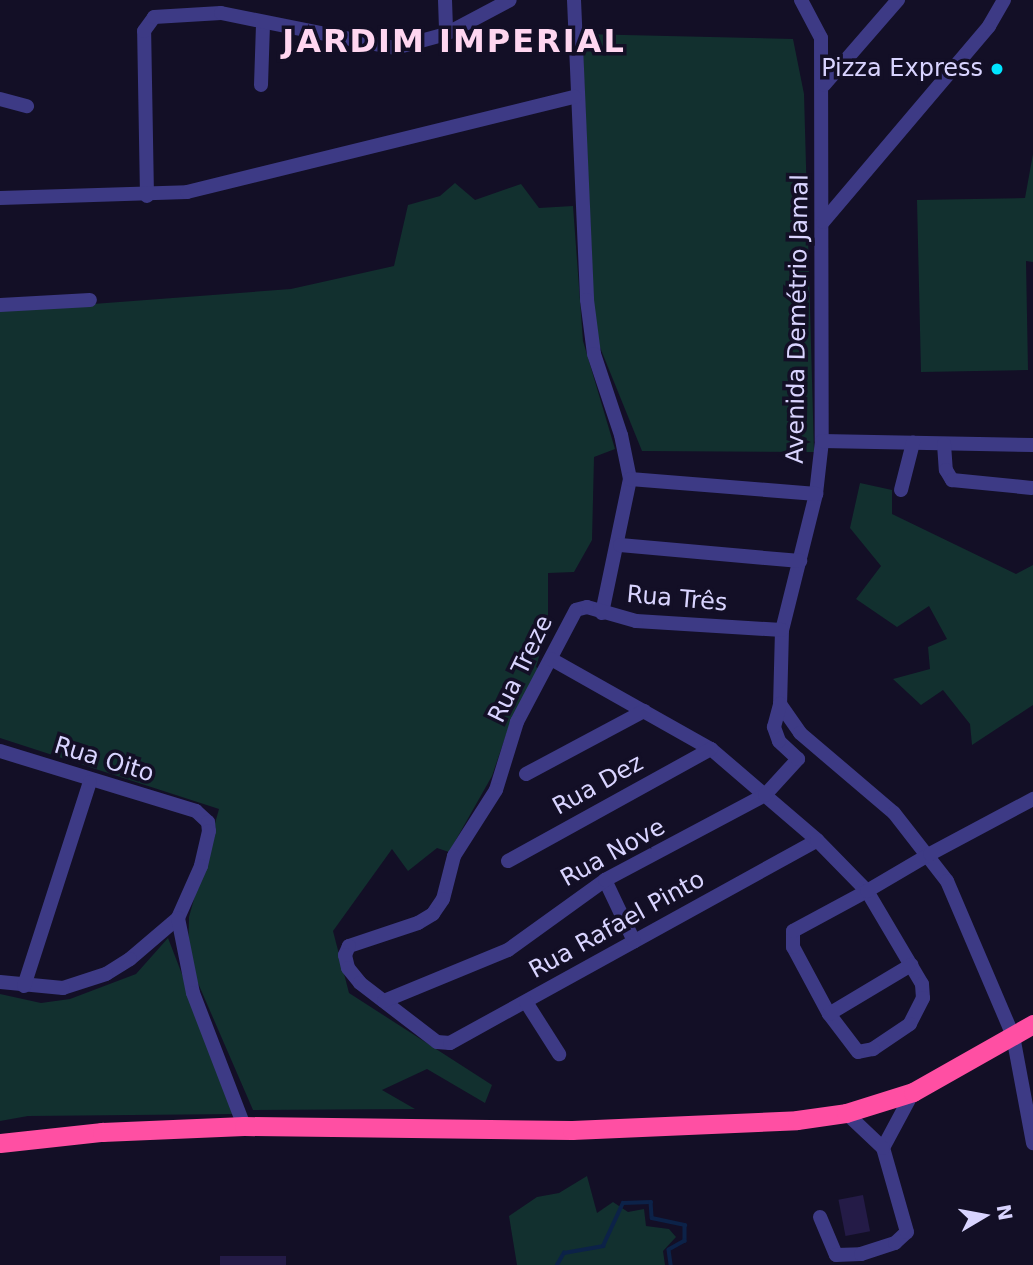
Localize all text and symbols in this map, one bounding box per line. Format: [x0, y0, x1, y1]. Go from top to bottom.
district label: JARDIM IMPERIAL [284, 22, 624, 60]
place label: Pizza Express [821, 55, 983, 83]
marker: Pizza Express [989, 61, 1005, 77]
street label: Avenida Demétrio Jamal [781, 174, 815, 464]
street label: Rua Três [625, 580, 729, 618]
street label: Rua Treze [483, 611, 559, 727]
street label: Rua Oito [51, 731, 157, 789]
street label: Rua Dez [548, 748, 648, 822]
street label: Rua Nove [556, 813, 670, 893]
street label: Rua Rafael Pinto [524, 865, 710, 985]
north arrow [949, 1181, 1019, 1251]
text: N [992, 1203, 1017, 1222]

